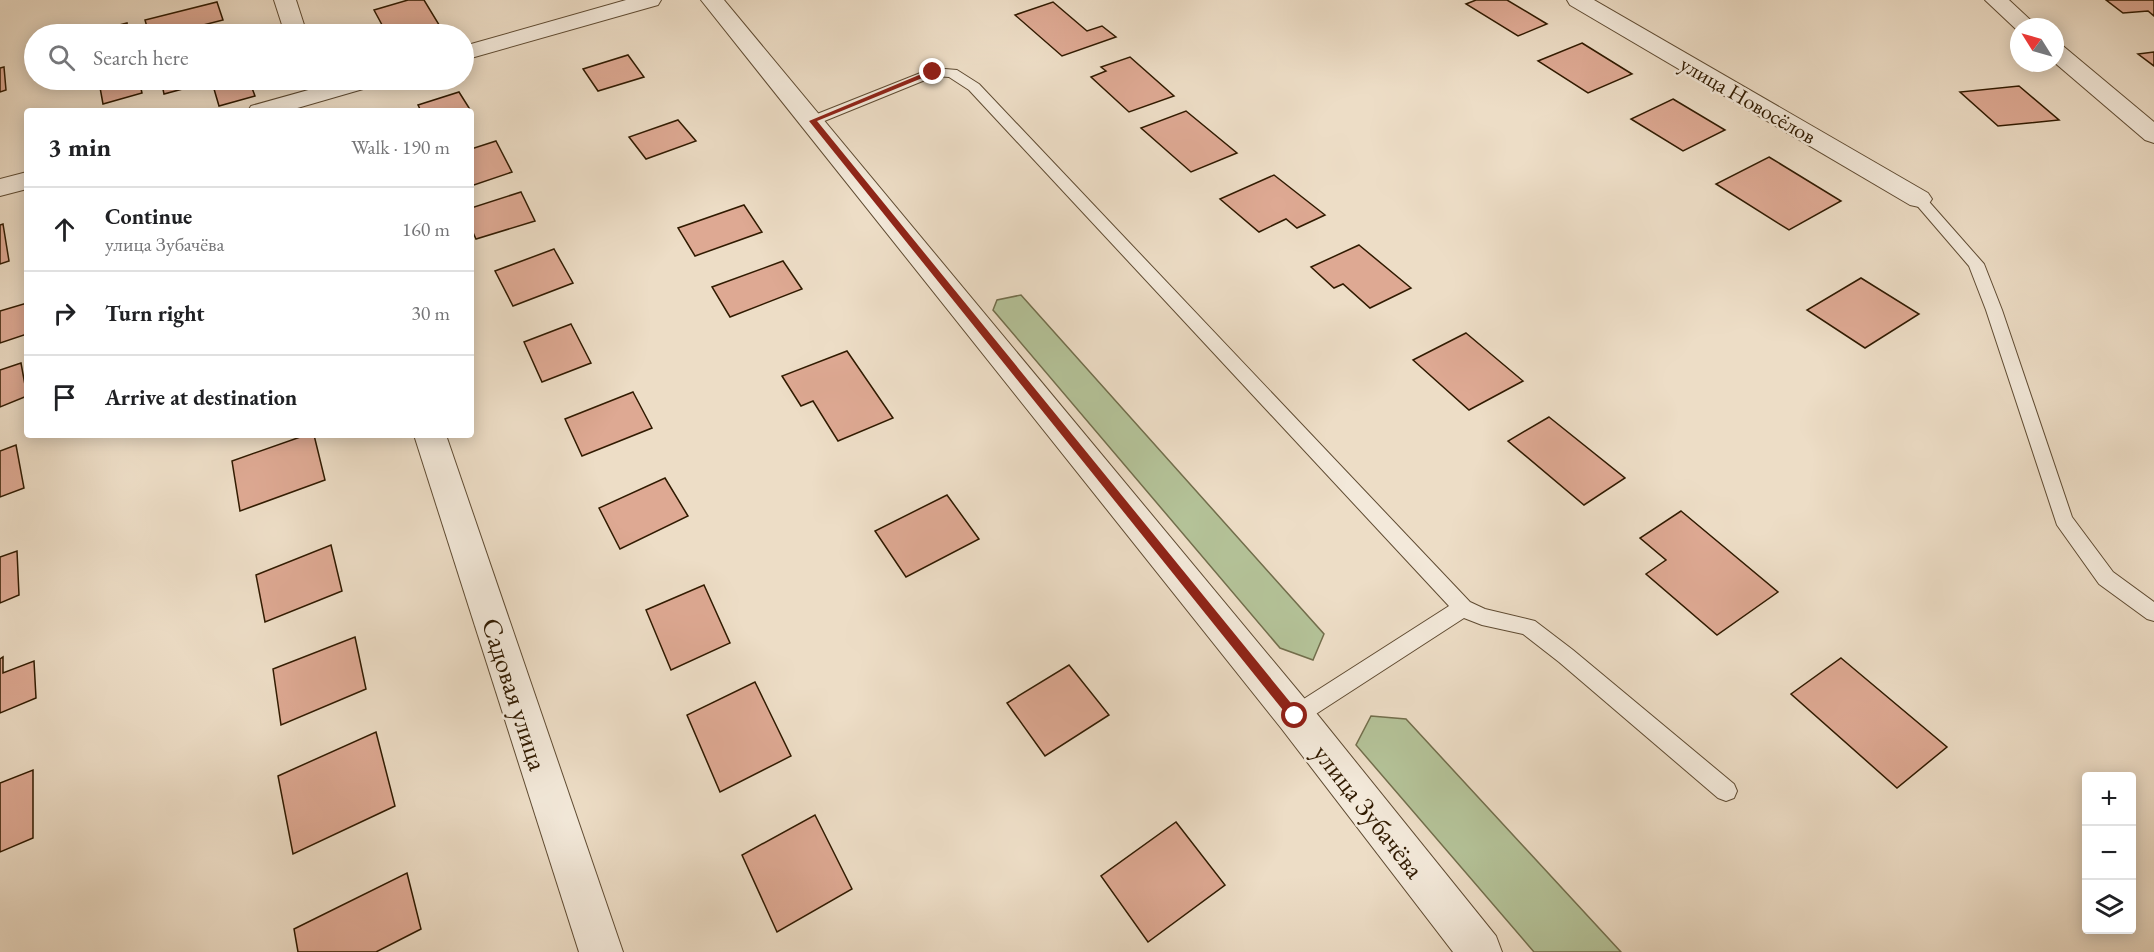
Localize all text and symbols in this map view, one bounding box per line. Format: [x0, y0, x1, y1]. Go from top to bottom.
north arrow [2010, 18, 2064, 72]
search box [24, 24, 474, 90]
icon: search [45, 41, 78, 74]
text: Search here [93, 43, 188, 72]
street label: улица Новосёлов [1675, 49, 1821, 151]
route end [919, 58, 945, 84]
text: 3 min [48, 130, 111, 164]
text: Walk · 190 m [351, 134, 450, 160]
text: Continue [105, 202, 192, 231]
icon: ahead [48, 213, 81, 246]
text: 160 m [402, 216, 450, 242]
text: улица Зубачёва [105, 231, 225, 257]
icon: right [48, 297, 81, 330]
text: Turn right [105, 299, 204, 328]
text: 30 m [411, 300, 450, 326]
icon: arrive [48, 381, 81, 414]
text: Arrive at destination [105, 383, 297, 412]
street label: Садовая улица [474, 613, 556, 775]
route start [1281, 702, 1307, 728]
street label: улица Зубачёва [1306, 737, 1433, 886]
map controls [2082, 772, 2136, 934]
button: + [2082, 772, 2136, 826]
button: − [2082, 826, 2136, 880]
button: layers [2082, 880, 2136, 934]

